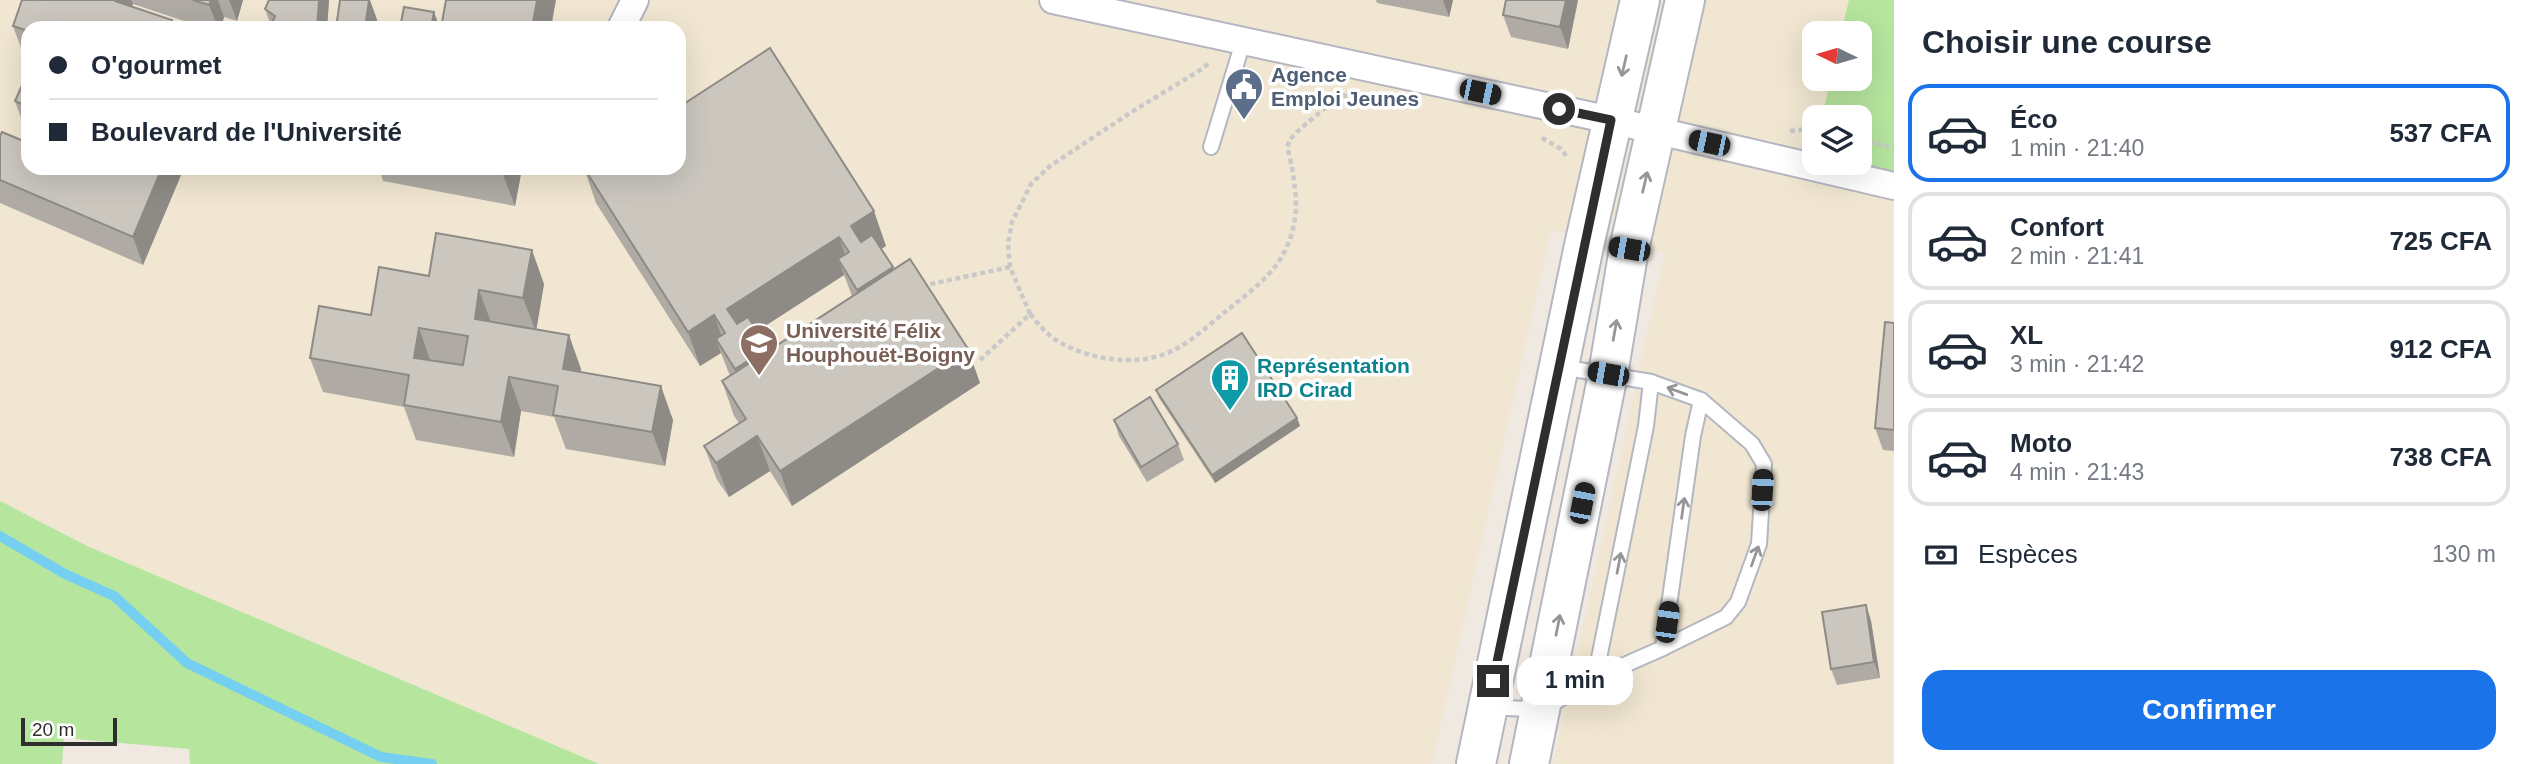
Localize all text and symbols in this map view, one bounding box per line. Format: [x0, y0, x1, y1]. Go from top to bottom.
north arrow [1802, 21, 1872, 91]
map controls [1802, 21, 1872, 175]
text: Choisir une course [1922, 24, 2212, 60]
text: O'gourmet [91, 50, 221, 80]
one-way arrow [1617, 54, 1630, 77]
place label: Agence Emploi Jeunes [1271, 63, 1419, 110]
public building icon: Agence Emploi Jeunes [1223, 66, 1265, 121]
car [1458, 77, 1503, 107]
route start [1543, 93, 1575, 125]
icon: car [1926, 102, 1989, 165]
text: Éco [2010, 104, 2058, 134]
button: layers [1802, 105, 1872, 175]
text: Boulevard de l'Université [91, 117, 402, 147]
text: 537 CFA [2389, 118, 2492, 148]
car [1687, 128, 1732, 158]
text: 1 min · 21:40 [2010, 135, 2144, 161]
one-way arrow [1639, 171, 1652, 194]
icon: car [1926, 210, 1989, 273]
text: Confort [2010, 212, 2104, 242]
text: 725 CFA [2389, 226, 2492, 256]
car [1607, 235, 1652, 263]
text: 2 min · 21:41 [2010, 243, 2144, 269]
icon: car [1926, 318, 1989, 381]
place label: Université Félix Houphouët-Boigny [786, 319, 975, 366]
one-way arrow [1609, 319, 1622, 342]
text: XL [2010, 320, 2043, 350]
school or university icon: Université Félix Houphouët-Boigny [738, 322, 780, 377]
text: 912 CFA [2389, 334, 2492, 364]
text: 3 min · 21:42 [2010, 351, 2144, 377]
place label: Représentation IRD Cirad [1257, 354, 1410, 401]
building icon: Représentation IRD Cirad [1209, 357, 1251, 412]
car [1586, 360, 1631, 388]
one-way arrow [1666, 384, 1688, 397]
icon: car [1926, 426, 1989, 489]
text: Moto [2010, 428, 2072, 458]
text: 738 CFA [2389, 442, 2492, 472]
text: 4 min · 21:43 [2010, 459, 2144, 485]
car [1751, 468, 1774, 512]
car [1568, 480, 1597, 526]
one-way arrow [1677, 497, 1690, 520]
icon: cash [1922, 536, 1960, 574]
text: Espèces [1978, 539, 2078, 569]
text: 130 m [2432, 541, 2496, 567]
one-way arrow [1750, 545, 1762, 567]
one-way arrow [1612, 552, 1626, 575]
car [1654, 600, 1681, 644]
one-way arrow [1552, 614, 1566, 637]
callout: 1 min [1518, 656, 1633, 706]
route end [1477, 665, 1509, 697]
text: 1 min [1545, 667, 1605, 693]
button: Confirmer [1922, 670, 2496, 750]
scale bar [21, 715, 117, 747]
text: 20 m [32, 719, 74, 740]

